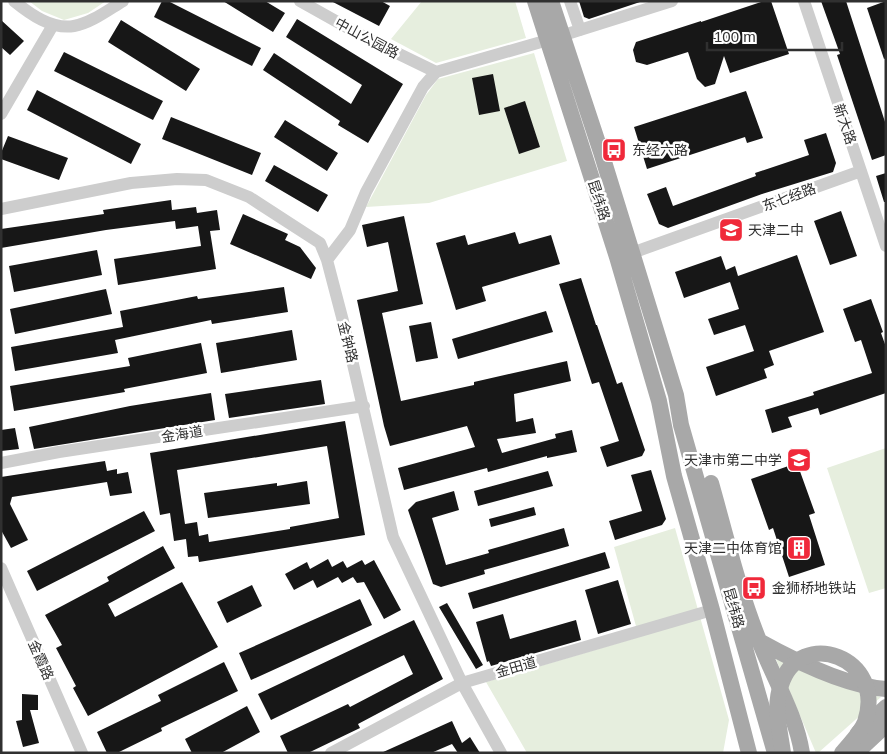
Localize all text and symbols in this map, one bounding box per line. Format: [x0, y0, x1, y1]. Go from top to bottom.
street label: 中山公园路 [332, 15, 402, 61]
scale bar [707, 20, 842, 52]
text: 100 m [714, 28, 756, 45]
street label: 新大路 [831, 102, 859, 146]
bus stop icon: 东经六路 [601, 137, 627, 163]
place label: 东经六路 [632, 142, 688, 158]
street label: 昆纬路 [585, 178, 613, 222]
street label: 东七经路 [760, 180, 818, 214]
school or university icon: 天津二中 [718, 217, 744, 243]
place label: 天津二中 [748, 222, 804, 238]
street label: 金钟路 [335, 320, 361, 364]
street label: 金海道 [160, 423, 204, 445]
school or university icon: 天津市第二中学 [786, 447, 812, 473]
place label: 天津市第二中学 [684, 452, 782, 468]
building icon: 天津二中体育馆 [786, 535, 812, 561]
place label: 天津二中体育馆 [684, 540, 782, 556]
bus stop icon: 金狮桥地铁站 [741, 575, 767, 601]
place label: 金狮桥地铁站 [772, 580, 856, 596]
street label: 昆纬路 [721, 586, 747, 630]
street label: 金霞路 [25, 638, 57, 682]
street label: 金田道 [494, 654, 538, 680]

